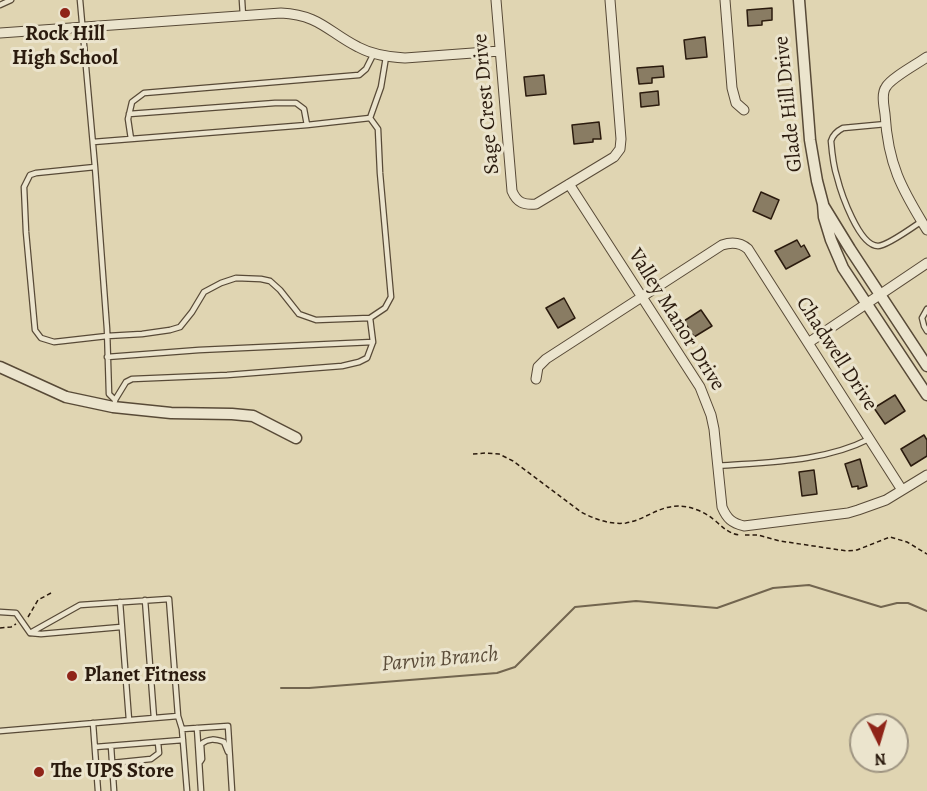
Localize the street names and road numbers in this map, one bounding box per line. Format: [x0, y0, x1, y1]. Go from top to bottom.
street label: Sage Crest Drive [468, 33, 506, 175]
street label: Glade Hill Drive [769, 35, 809, 173]
street label: Valley Manor Drive [622, 244, 730, 396]
street label: Chadwell Drive [790, 292, 882, 416]

